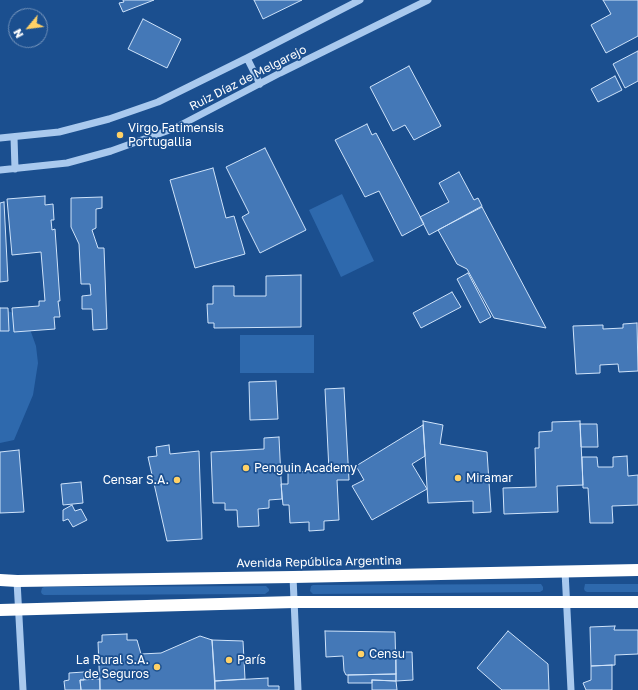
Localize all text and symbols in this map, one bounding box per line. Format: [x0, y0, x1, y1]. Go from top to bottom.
north arrow [8, 8, 48, 48]
text: N [10, 27, 26, 40]
street label: Ruiz Díaz de Melgarejo [187, 42, 309, 114]
place label: Virgo Fatimensis Portugallia [128, 121, 224, 149]
marker: Virgo Fatimensis Portugallia [115, 130, 125, 140]
place label: Penguin Academy [254, 461, 357, 475]
marker: Penguin Academy [241, 463, 251, 473]
place label: Miramar [466, 471, 513, 485]
place label: Censar S.A. [103, 473, 169, 487]
marker: Miramar [453, 473, 463, 483]
marker: Censar S.A. [172, 475, 182, 485]
street label: Avenida República Argentina [236, 553, 402, 571]
place label: Censu [369, 647, 405, 661]
marker: Censu [356, 649, 366, 659]
place label: La Rural S.A. de Seguros [76, 653, 149, 681]
place label: París [237, 653, 266, 667]
marker: París [224, 655, 234, 665]
marker: La Rural S.A. de Seguros [152, 662, 162, 672]

